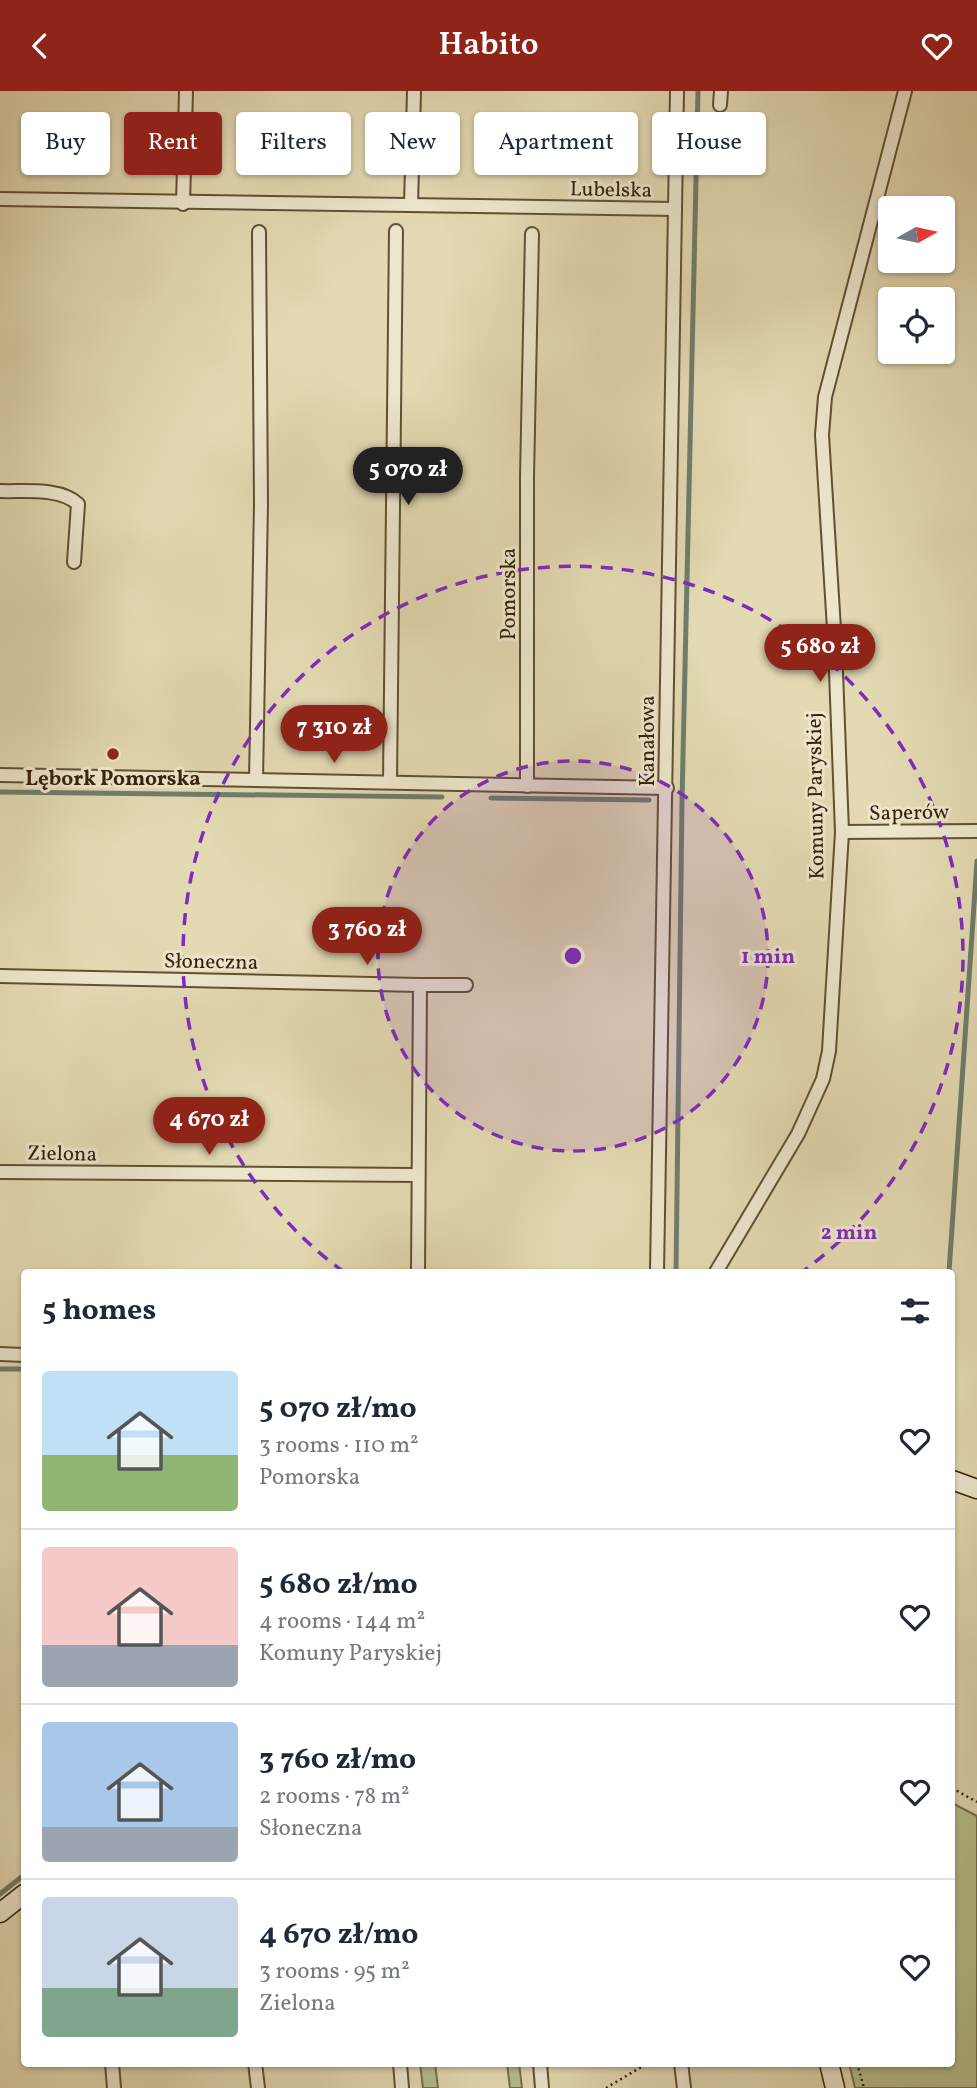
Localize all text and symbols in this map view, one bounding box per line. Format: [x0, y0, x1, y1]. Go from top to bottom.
text: Habito [439, 24, 538, 68]
icon: back [21, 27, 59, 65]
icon: heart [918, 27, 956, 65]
chip: Buy [21, 112, 110, 175]
chip: Rent [124, 112, 222, 175]
chip: Filters [236, 112, 351, 175]
chip: New [365, 112, 460, 175]
chip: Apartment [474, 112, 638, 175]
chip: House [652, 112, 766, 175]
street label: Lubelska [570, 175, 652, 206]
north arrow [878, 196, 956, 273]
map controls [878, 196, 955, 364]
button: locate [878, 287, 955, 364]
pin: 5 070 zł [336, 447, 480, 507]
text: 5 070 zł [369, 454, 447, 486]
street label: Pomorska [495, 548, 524, 640]
pin: 5 680 zł [748, 625, 892, 684]
text: 5 680 zł [780, 631, 860, 663]
street label: Kanałowa [634, 695, 663, 787]
pin: 7 310 zł [262, 705, 406, 765]
text: 7 310 zł [297, 712, 371, 744]
street label: Komuny Paryskiej [801, 712, 832, 880]
marker: Lębork Pomorska [105, 746, 121, 762]
place label: Lębork Pomorska [25, 765, 201, 794]
street label: Saperów [869, 798, 949, 829]
pin: 3 760 zł [295, 907, 439, 967]
text: 3 760 zł [328, 914, 406, 946]
text: 1 min [741, 943, 795, 972]
centre of rings [561, 944, 585, 968]
street label: Słoneczna [164, 947, 258, 978]
pin: 4 670 zł [137, 1097, 281, 1157]
text: 4 670 zł [169, 1104, 249, 1136]
street label: Zielona [27, 1139, 97, 1170]
text: 2 min [821, 1219, 877, 1248]
text: 5 homes [42, 1290, 156, 1332]
icon: filters [896, 1292, 934, 1330]
text: 5 070 zł/mo [259, 1388, 417, 1430]
icon: home [98, 1399, 182, 1483]
icon: heart [896, 1422, 934, 1460]
text: 3 rooms · 110 m² [259, 1430, 419, 1462]
text: Pomorska [259, 1462, 360, 1494]
text: 5 680 zł/mo [259, 1564, 418, 1606]
icon: home [98, 1575, 182, 1659]
icon: heart [896, 1598, 934, 1636]
text: 4 rooms · 144 m² [259, 1606, 425, 1638]
text: Komuny Paryskiej [259, 1638, 442, 1670]
text: 3 760 zł/mo [259, 1739, 416, 1781]
icon: home [98, 1750, 182, 1834]
icon: heart [896, 1773, 934, 1811]
text: 2 rooms · 78 m² [259, 1781, 410, 1813]
text: Słoneczna [259, 1813, 362, 1845]
text: 4 670 zł/mo [259, 1914, 418, 1956]
icon: home [98, 1925, 182, 2009]
icon: heart [896, 1948, 934, 1986]
text: 3 rooms · 95 m² [259, 1956, 410, 1988]
text: Zielona [259, 1988, 336, 2020]

